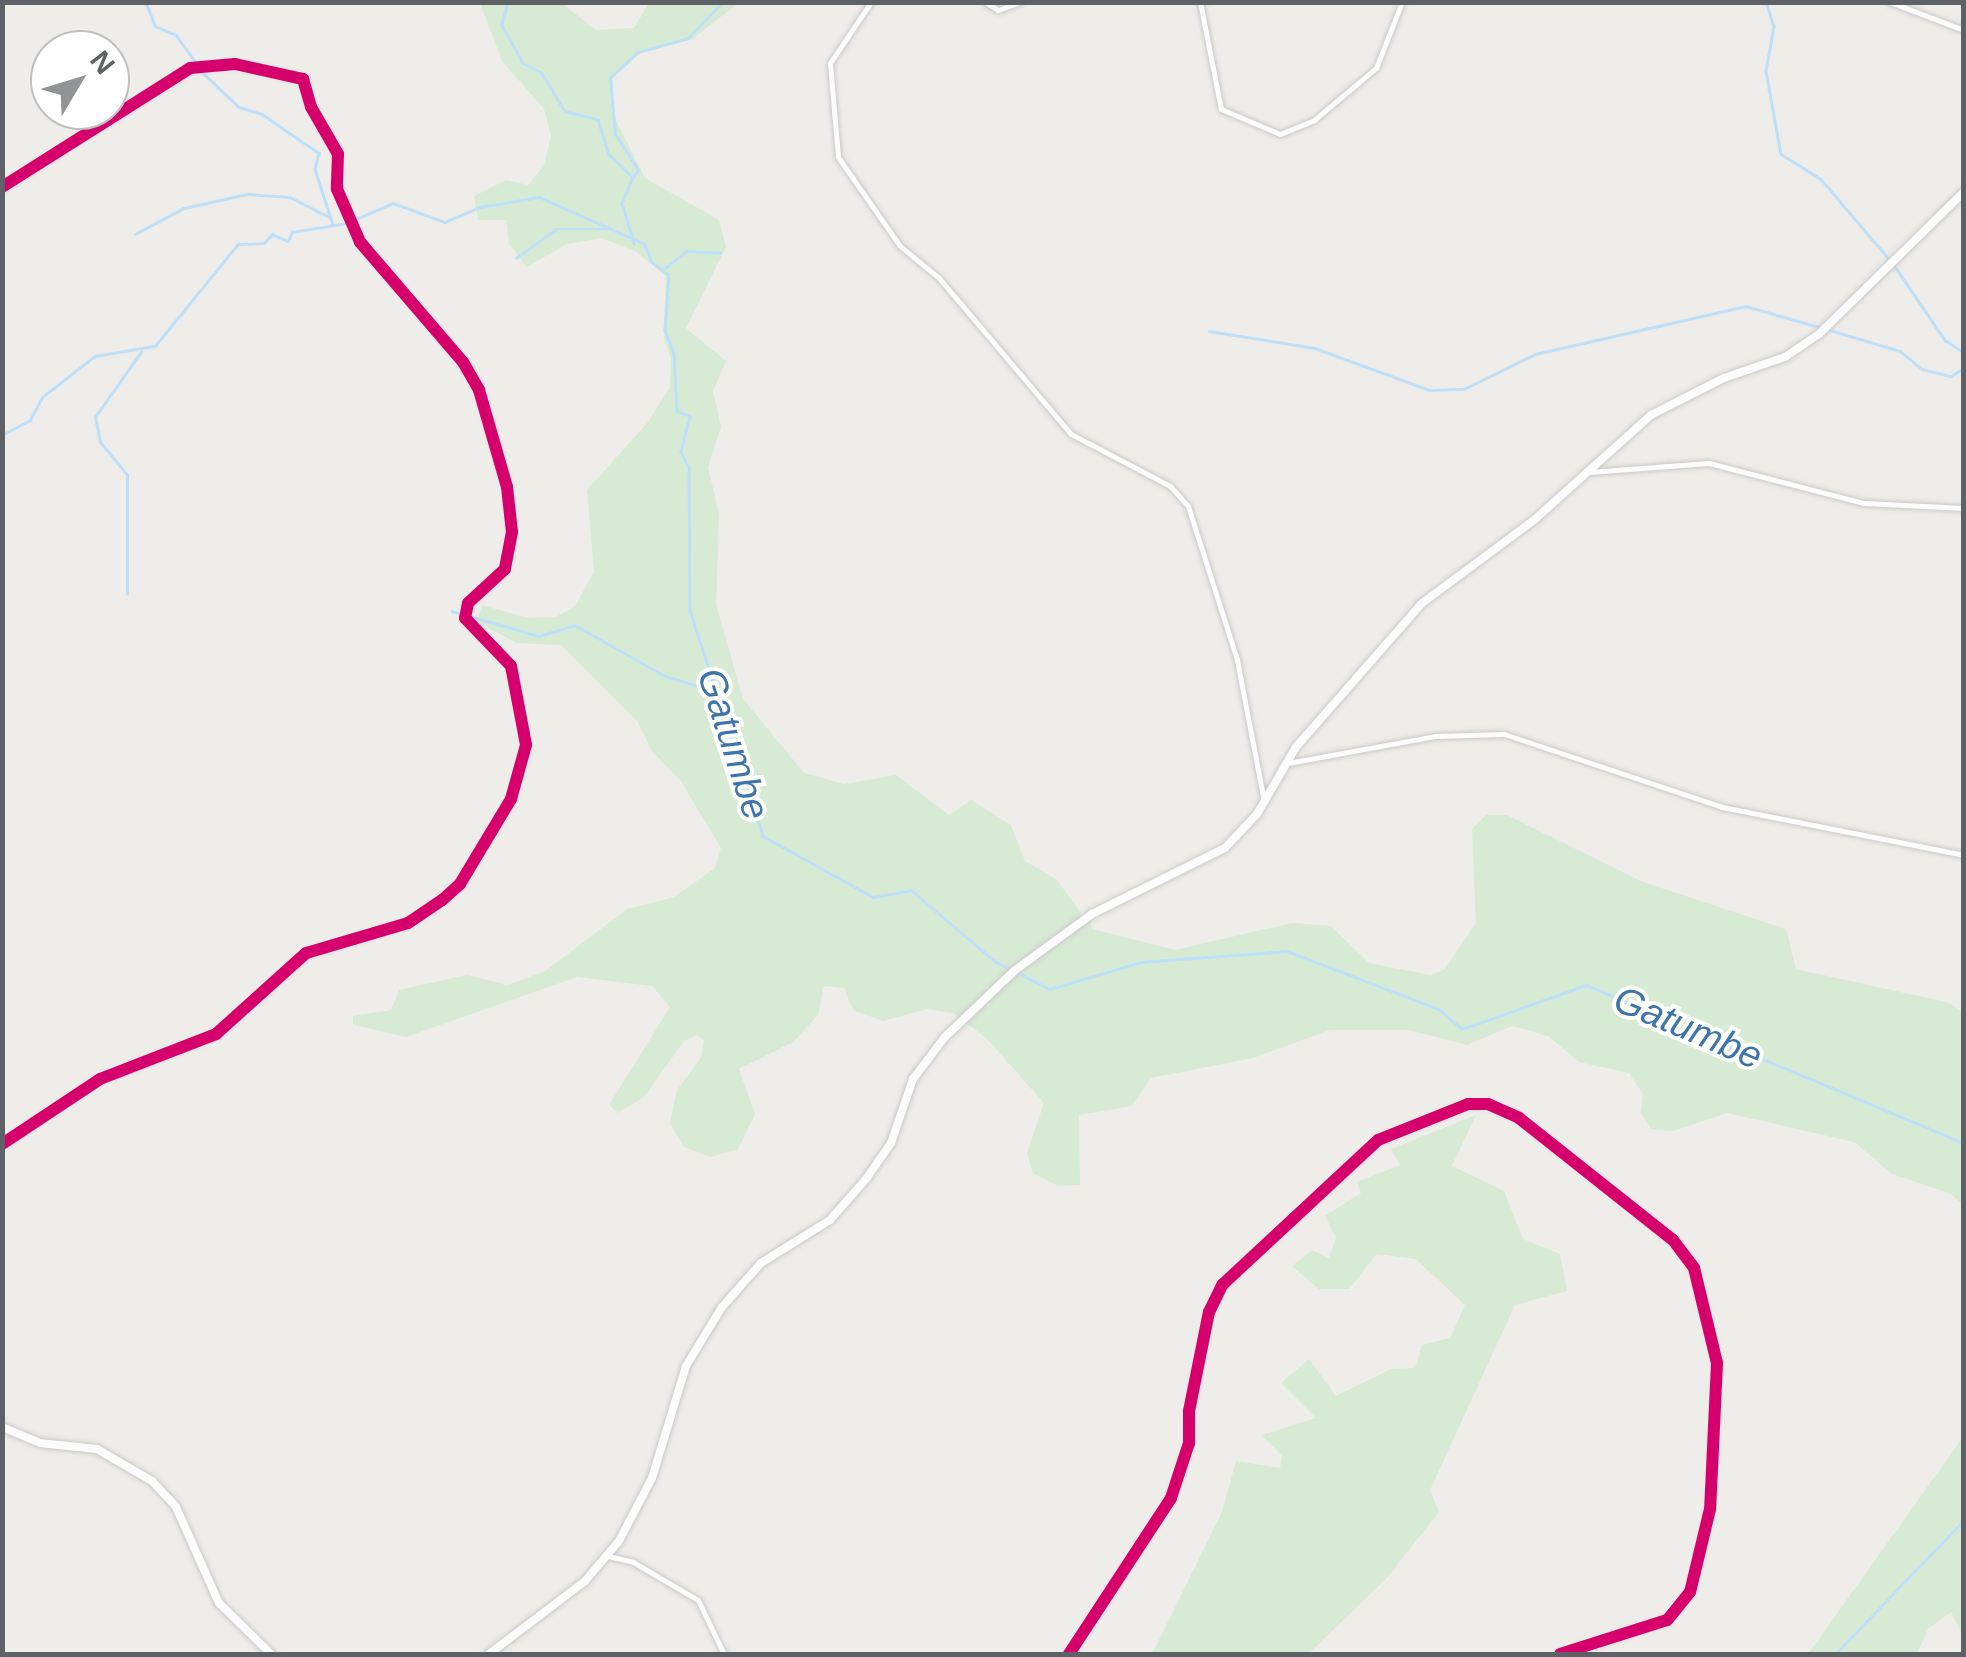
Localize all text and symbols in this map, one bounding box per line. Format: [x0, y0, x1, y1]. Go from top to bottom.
north arrow [30, 30, 130, 130]
text: N [84, 45, 121, 80]
water label: Gatumbe [687, 663, 779, 825]
water label: Gatumbe [1607, 976, 1769, 1080]

